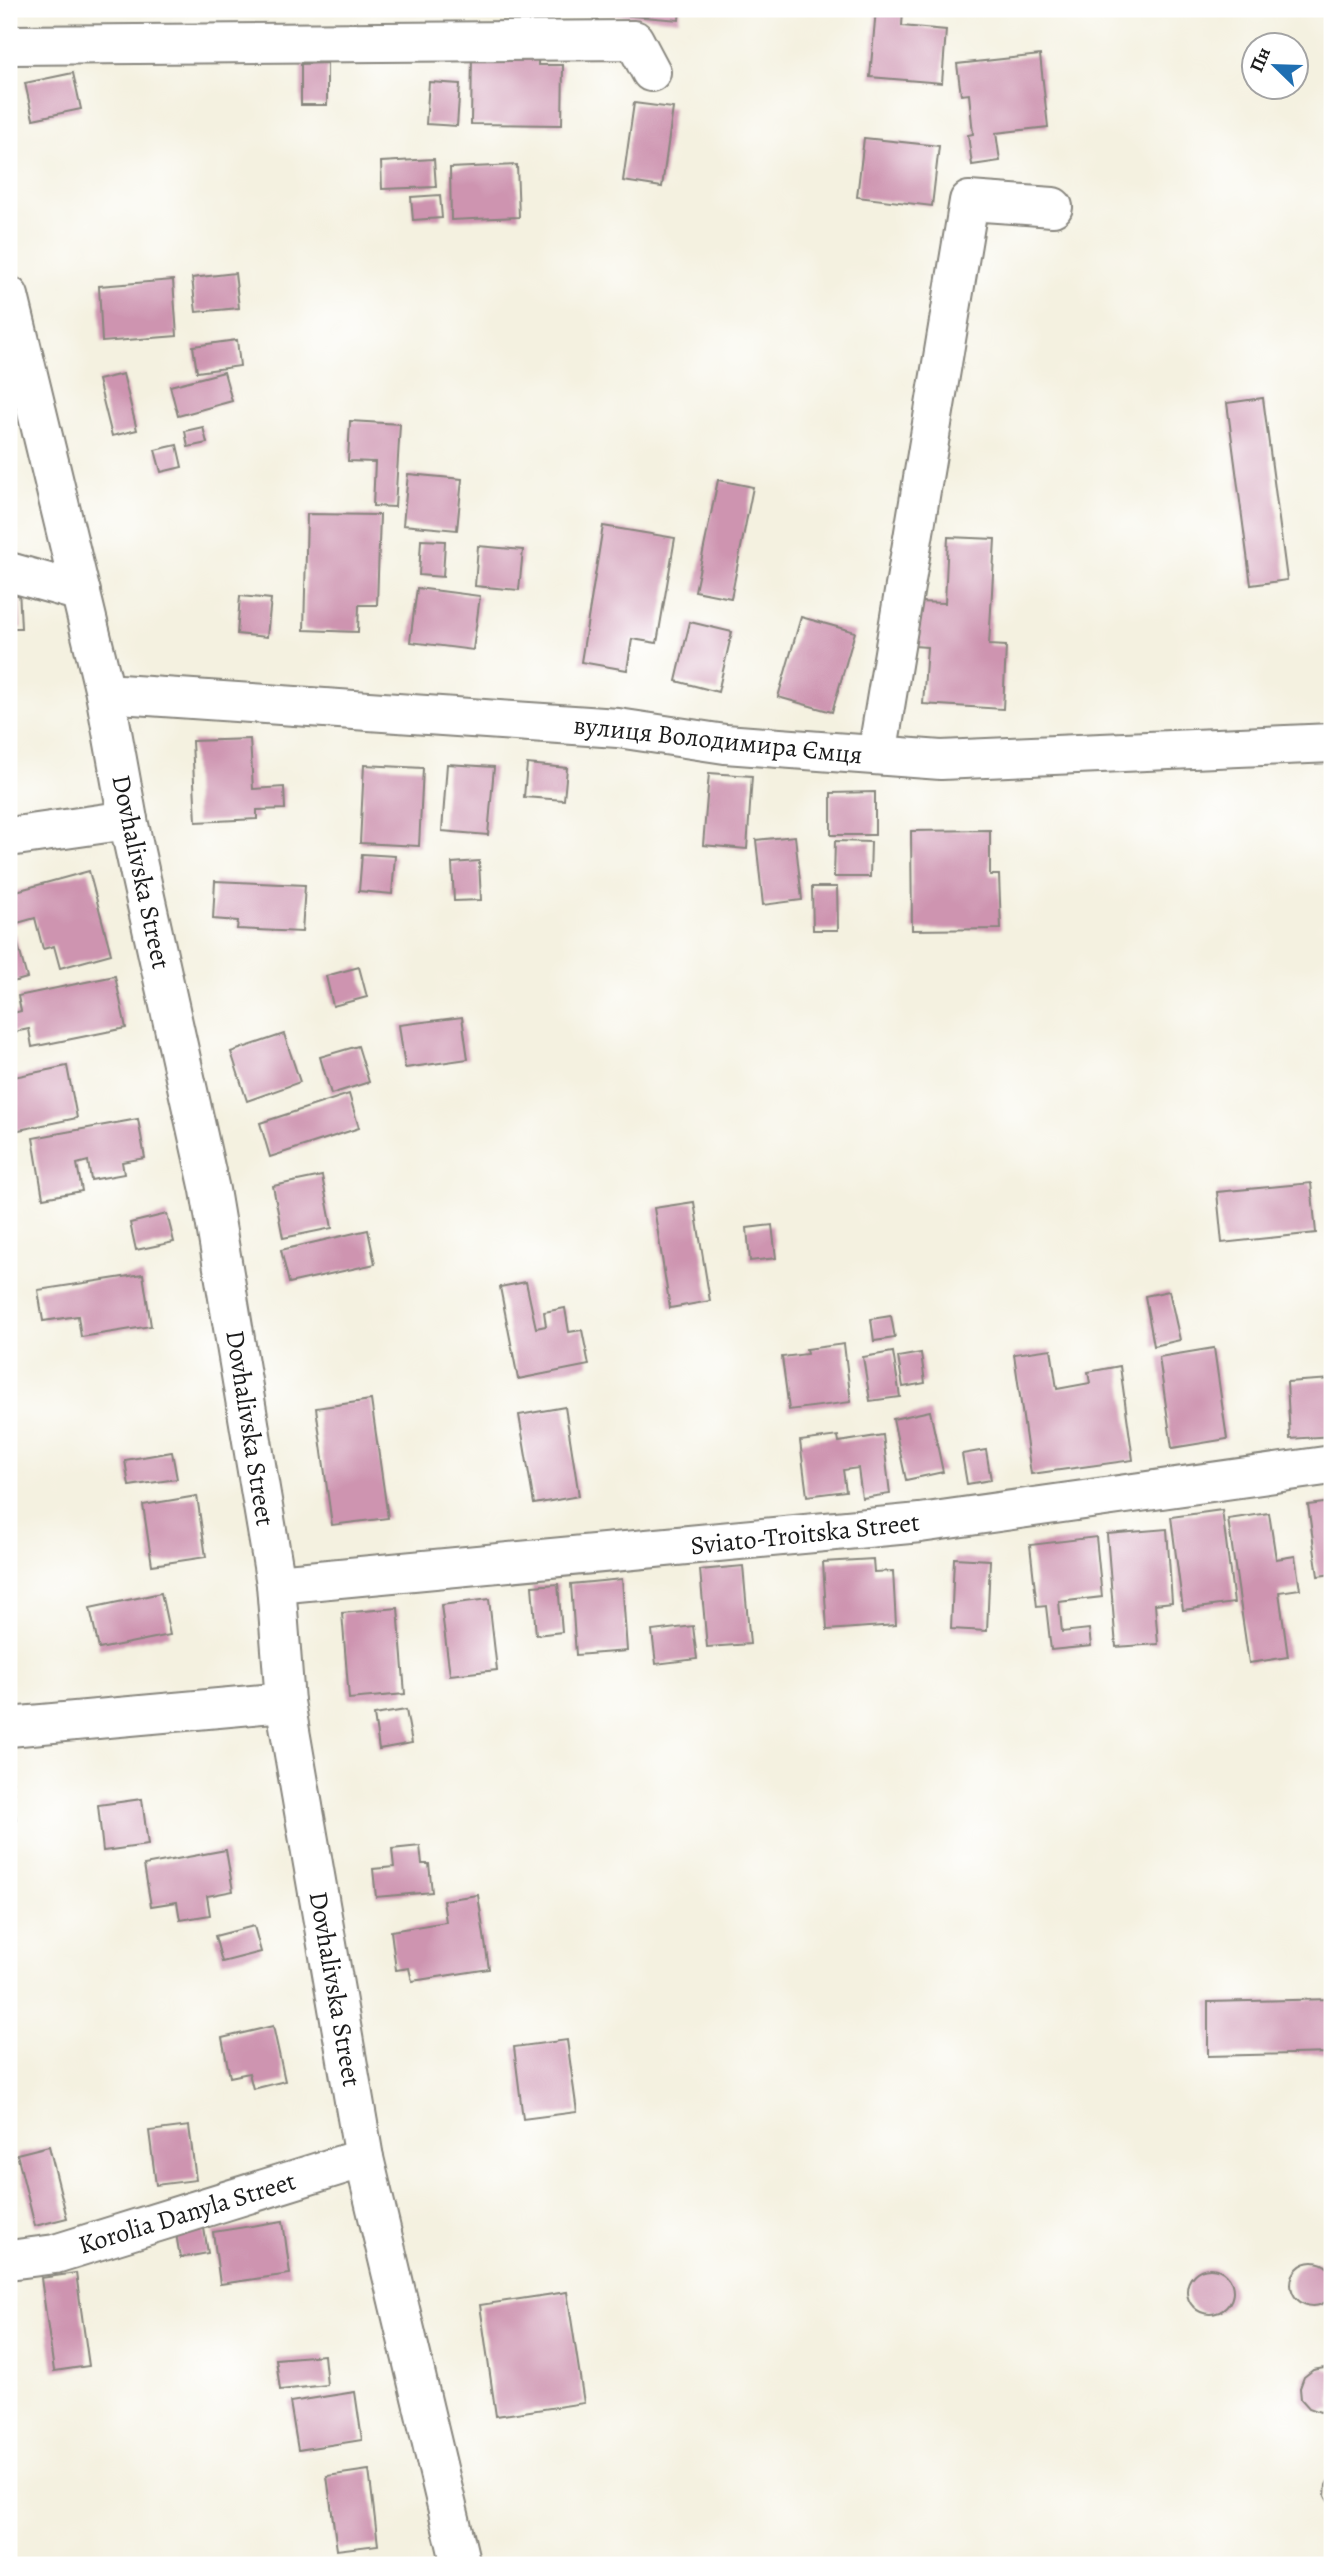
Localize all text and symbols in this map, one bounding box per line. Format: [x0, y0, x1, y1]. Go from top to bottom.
north arrow [1240, 32, 1310, 102]
text: Пн [1243, 43, 1277, 76]
street label: вулиця Володимира Ємця [572, 707, 864, 773]
street label: Dovhalivska Street [103, 772, 179, 973]
street label: Dovhalivska Street [217, 1328, 283, 1529]
street label: Sviato-Troitska Street [689, 1505, 922, 1563]
street label: Dovhalivska Street [301, 1889, 369, 2090]
street label: Korolia Danyla Street [74, 2163, 300, 2263]

